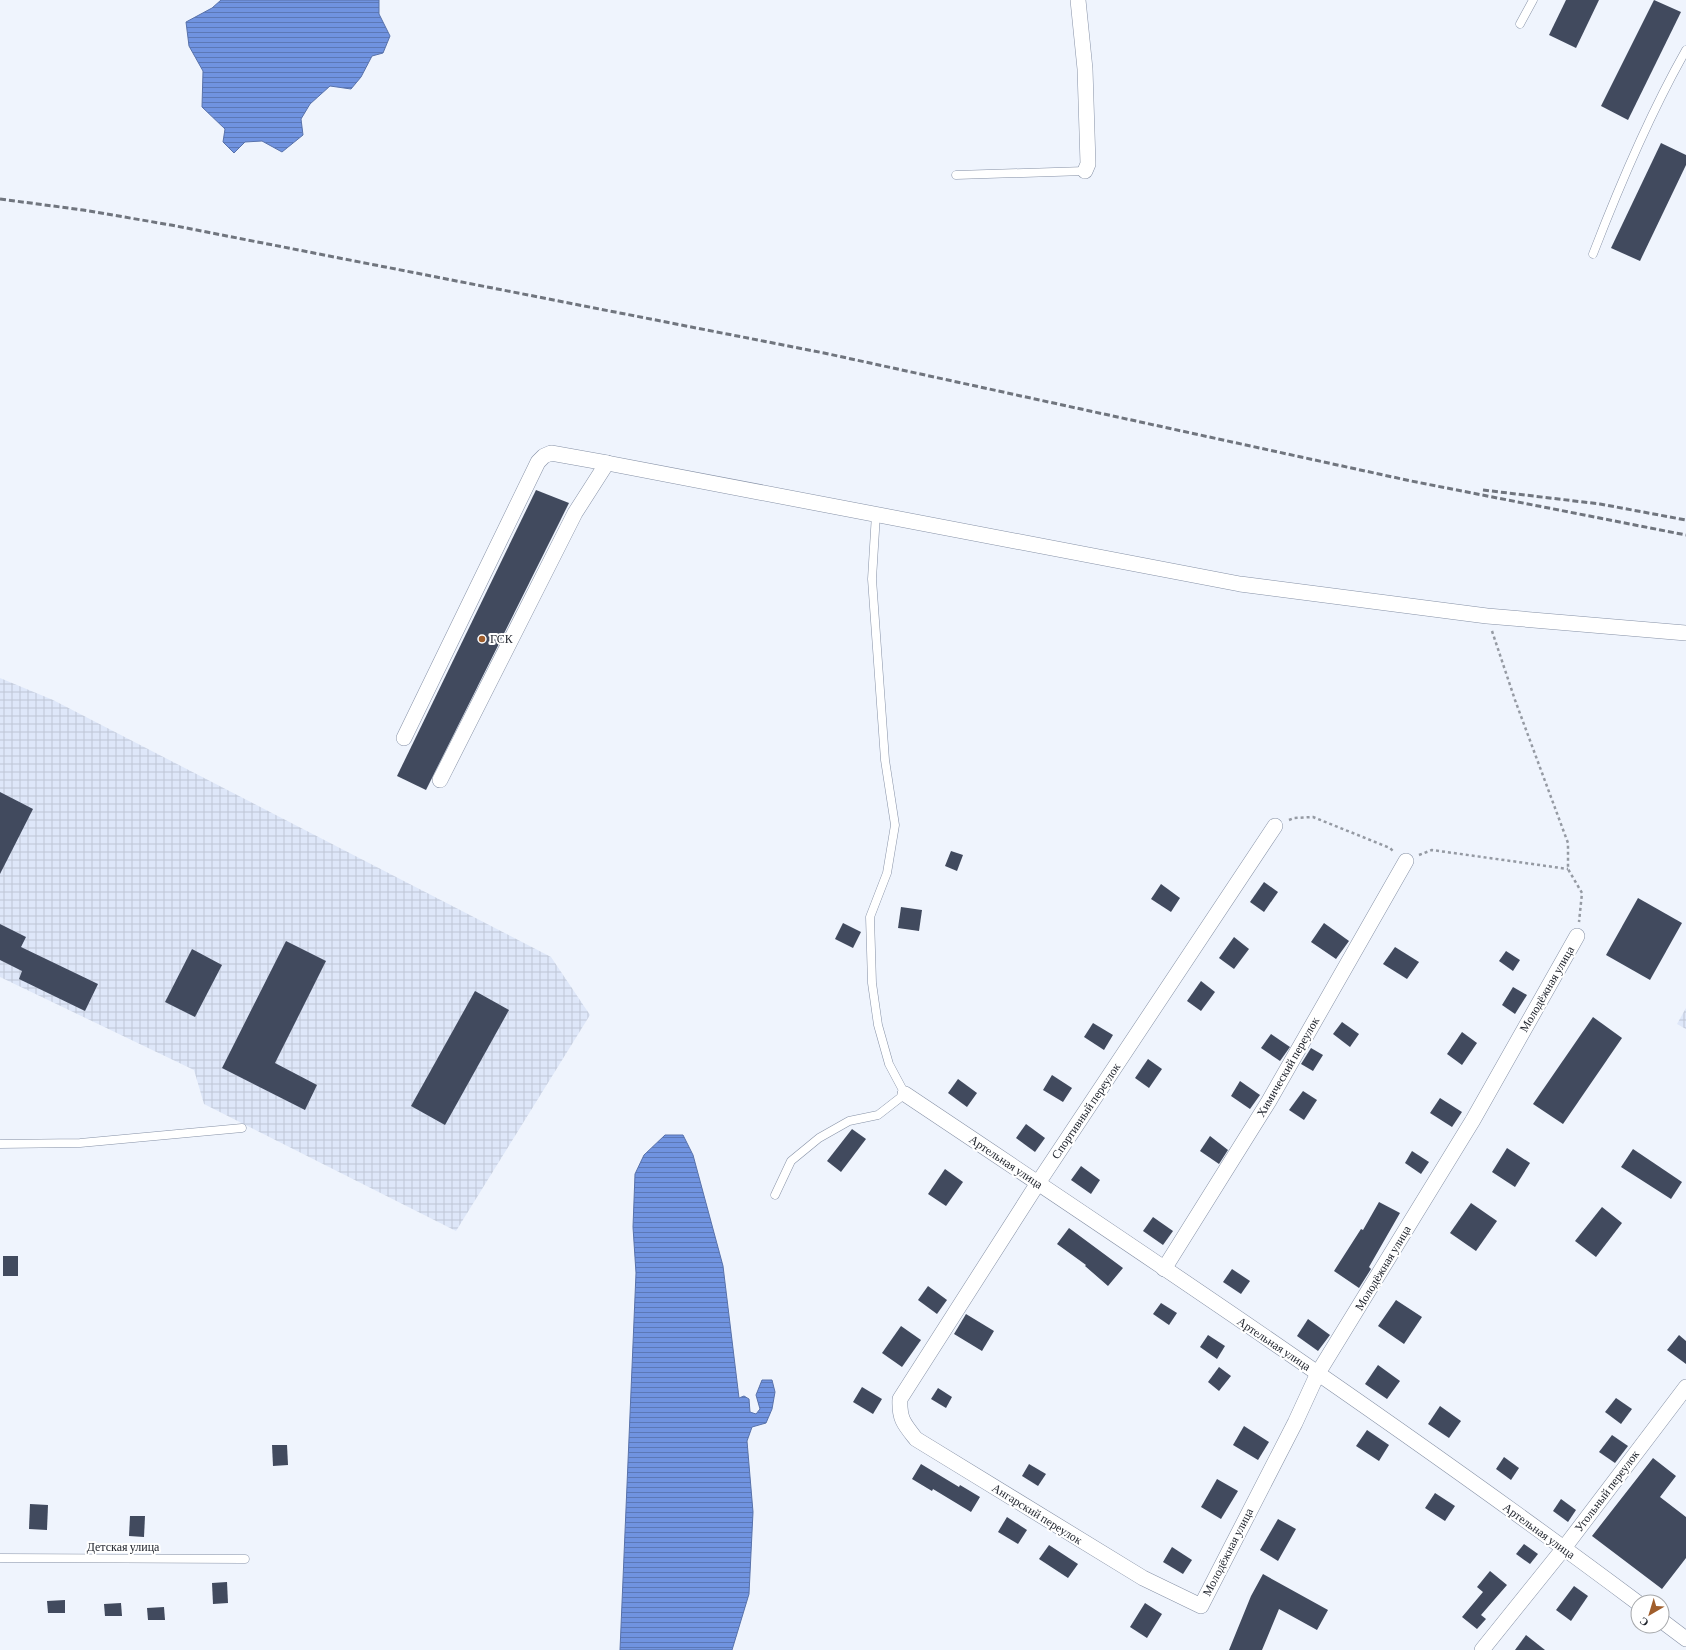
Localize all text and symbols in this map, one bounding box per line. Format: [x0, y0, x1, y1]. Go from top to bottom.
place label: ГСК [490, 632, 514, 646]
marker: ГСК [477, 634, 487, 644]
street label: Молодёжная улица [1517, 943, 1578, 1034]
street label: Химический переулок [1254, 1014, 1322, 1119]
street label: Спортивный переулок [1049, 1060, 1123, 1162]
street label: Артельная улица [967, 1132, 1046, 1192]
street label: Молодёжная улица [1352, 1222, 1414, 1313]
street label: Артельная улица [1235, 1314, 1314, 1374]
street label: Угольный переулок [1572, 1447, 1642, 1535]
street label: Ангарский переулок [989, 1481, 1085, 1547]
street label: Артельная улица [1500, 1500, 1578, 1562]
street label: Молодёжная улица [1200, 1505, 1256, 1598]
street label: Детская улица [87, 1540, 160, 1554]
north arrow [1630, 1594, 1670, 1634]
text: С [1637, 1615, 1651, 1629]

